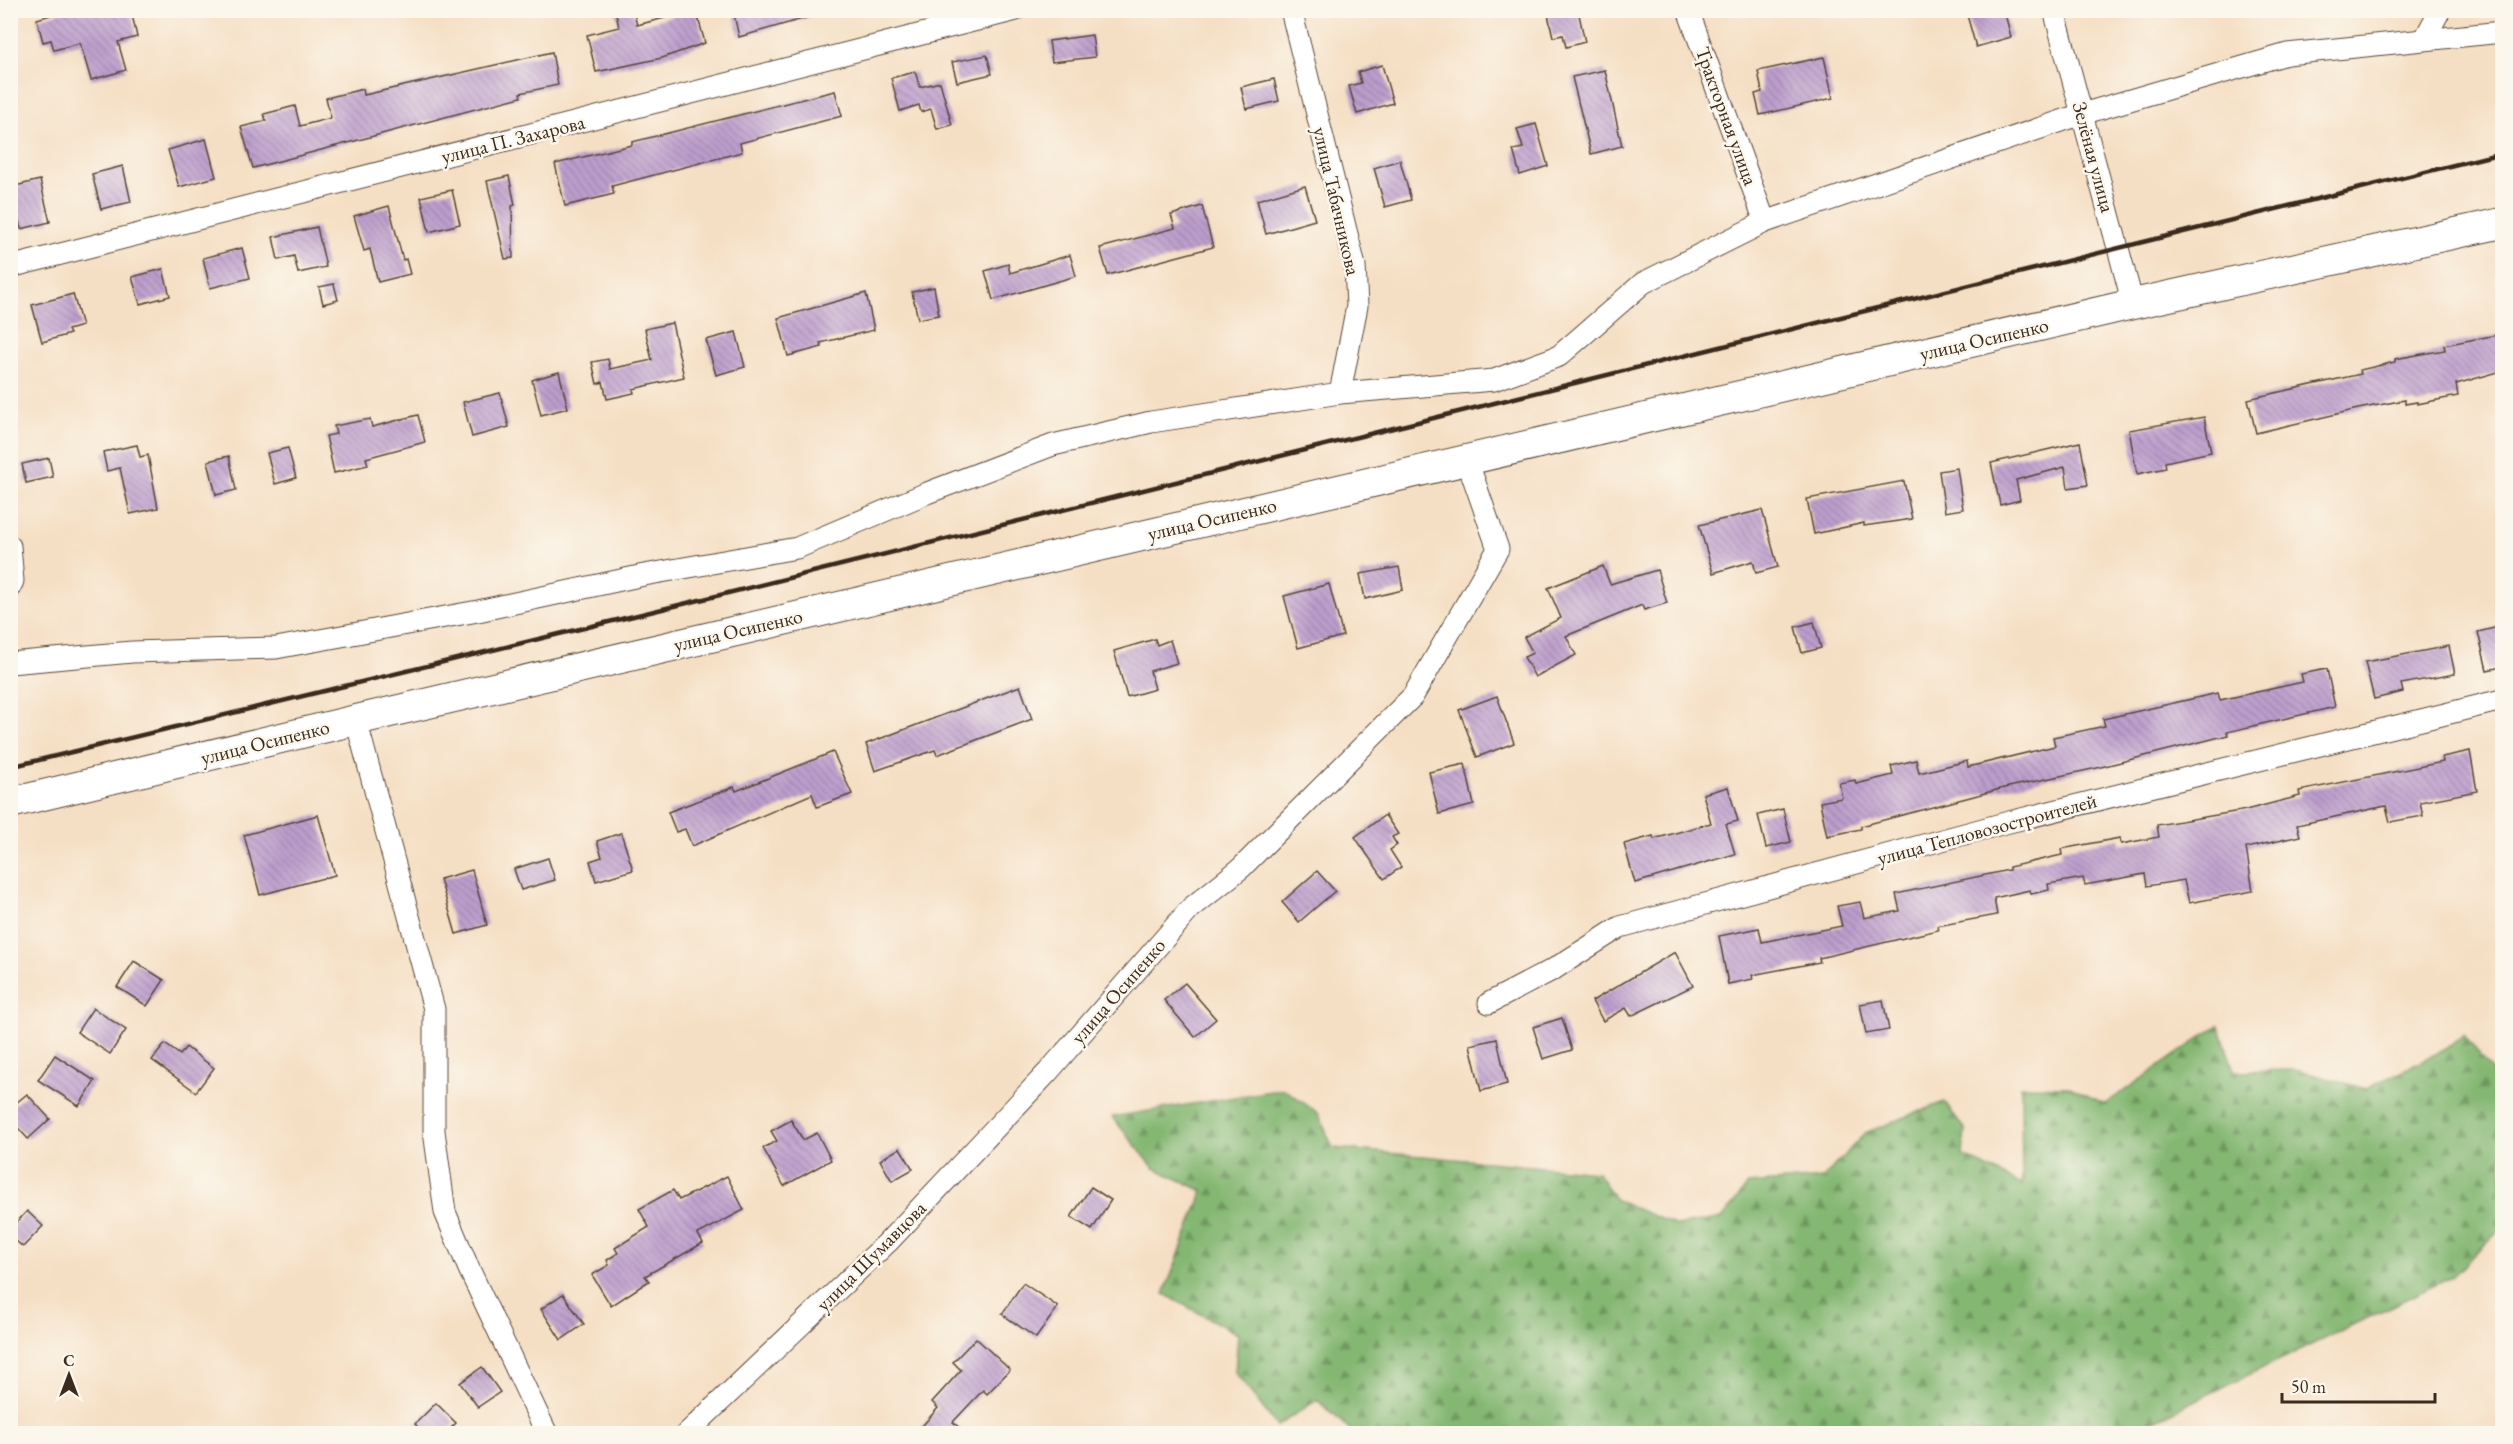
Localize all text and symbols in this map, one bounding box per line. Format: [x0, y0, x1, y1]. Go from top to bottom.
street label: Тракторная улица [1690, 43, 1764, 189]
street label: Зелёная улица [2067, 99, 2121, 215]
street label: улица П. Захарова [439, 109, 588, 169]
street label: улица Табачникова [1307, 124, 1367, 278]
street label: улица Осипенко [1917, 311, 2051, 366]
street label: улица Осипенко [1145, 491, 1279, 546]
street label: улица Осипенко [671, 602, 805, 657]
street label: улица Осипенко [198, 713, 332, 771]
street label: улица Тепловозостроителей [1874, 787, 2100, 871]
street label: улица Осипенко [1065, 933, 1171, 1049]
street label: улица Шумавцова [810, 1195, 932, 1317]
north arrow [39, 1345, 99, 1405]
text: С [63, 1350, 75, 1371]
scale bar [2282, 1366, 2435, 1404]
text: 50 m [2291, 1375, 2326, 1398]

